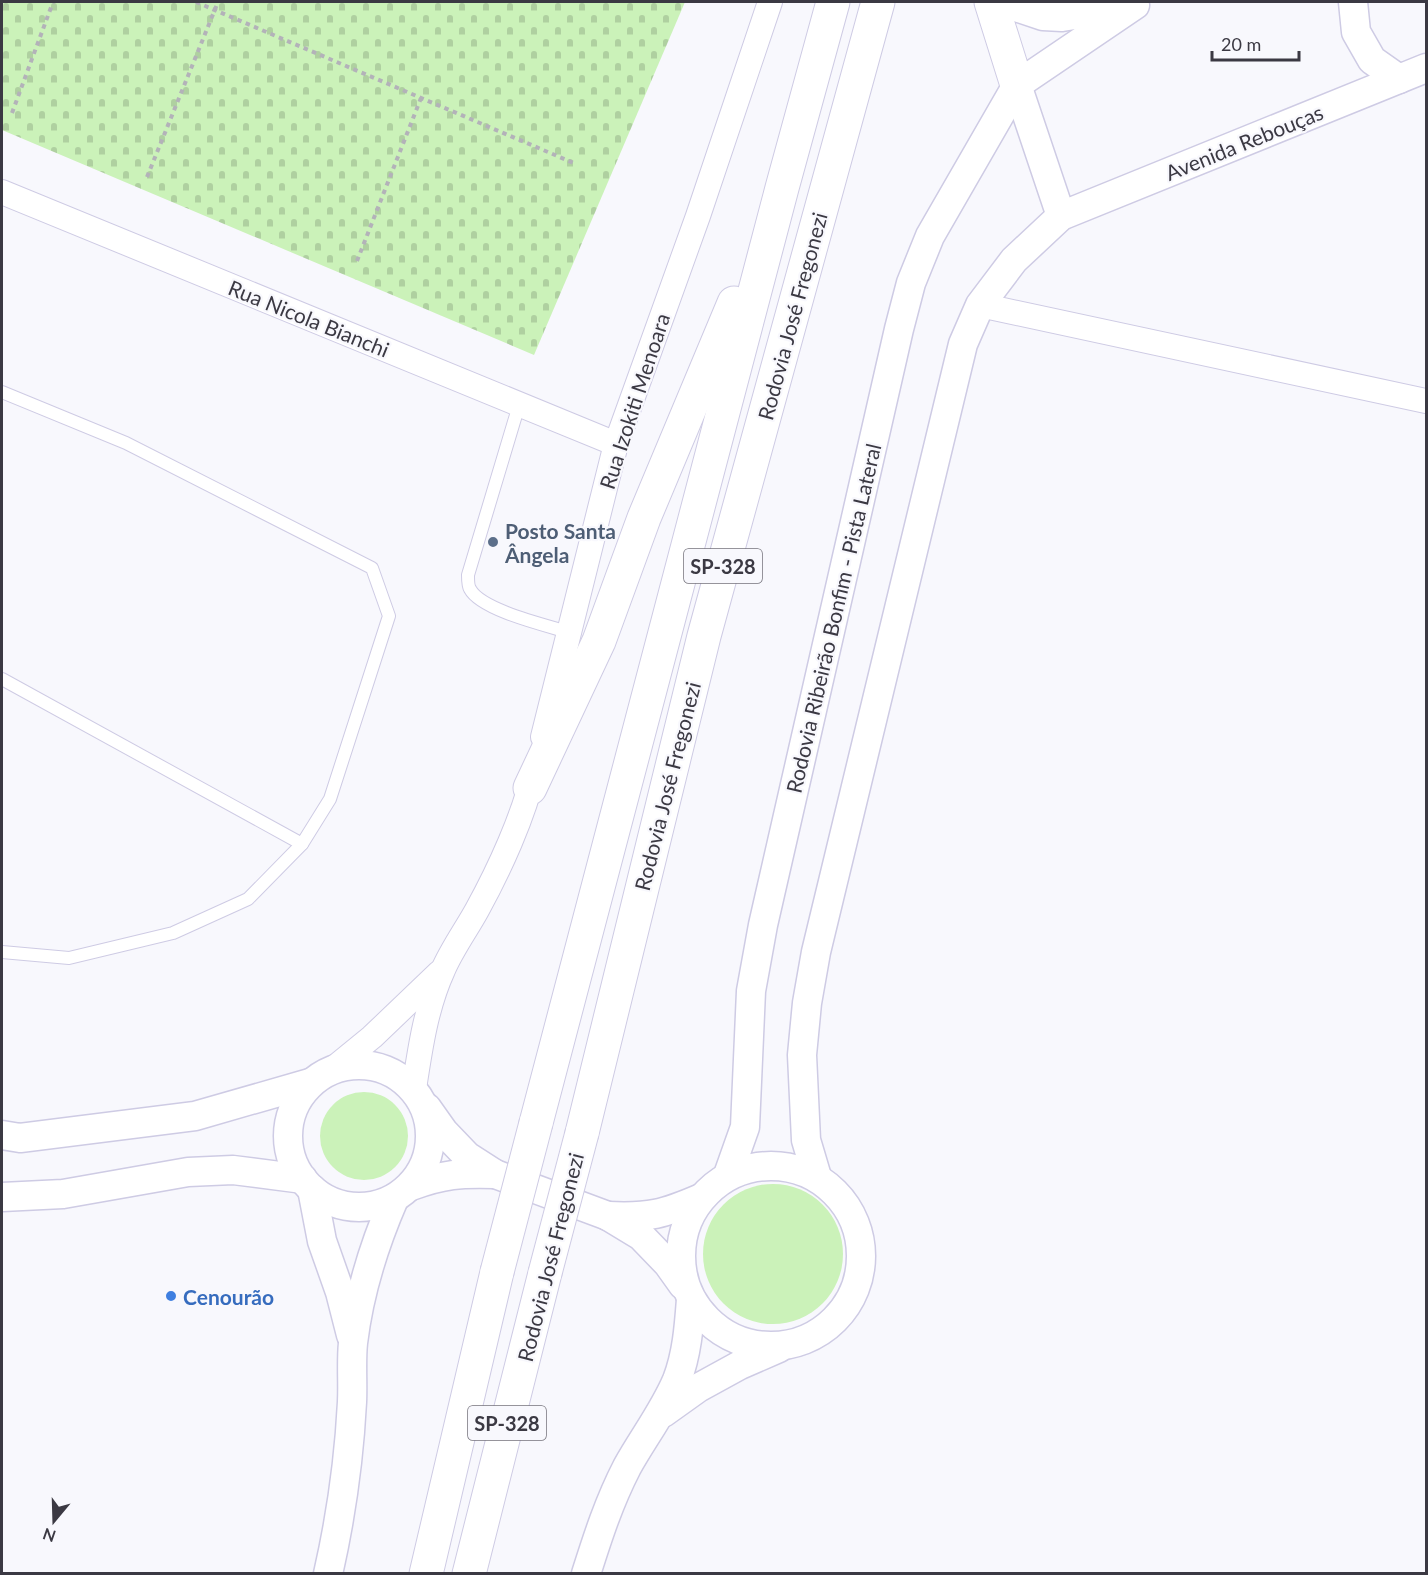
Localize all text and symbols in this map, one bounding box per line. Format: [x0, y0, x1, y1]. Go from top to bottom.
scale bar [1212, 24, 1299, 62]
text: 20 m [1221, 33, 1261, 55]
street label: Avenida Rebouças [1162, 99, 1326, 185]
street label: Rodovia José Fregonezi [752, 209, 832, 423]
street label: Rua Nicola Bianchi [225, 274, 393, 362]
street label: Rua Izokiti Menoara [594, 310, 674, 492]
street label: Rodovia Ribeirão Bonfim - Pista Lateral [781, 441, 885, 795]
place label: Posto Santa Ângela [504, 518, 616, 567]
marker: Posto Santa Ângela [486, 535, 500, 549]
road number: SP-328 [684, 549, 762, 583]
street label: Rodovia José Fregonezi [629, 679, 705, 893]
street label: Rodovia José Fregonezi [512, 1150, 588, 1364]
place label: Cenourão [183, 1284, 274, 1309]
marker: Cenourão [164, 1289, 178, 1303]
road number: SP-328 [468, 1406, 546, 1440]
north arrow [24, 1491, 84, 1551]
text: N [40, 1525, 58, 1547]

